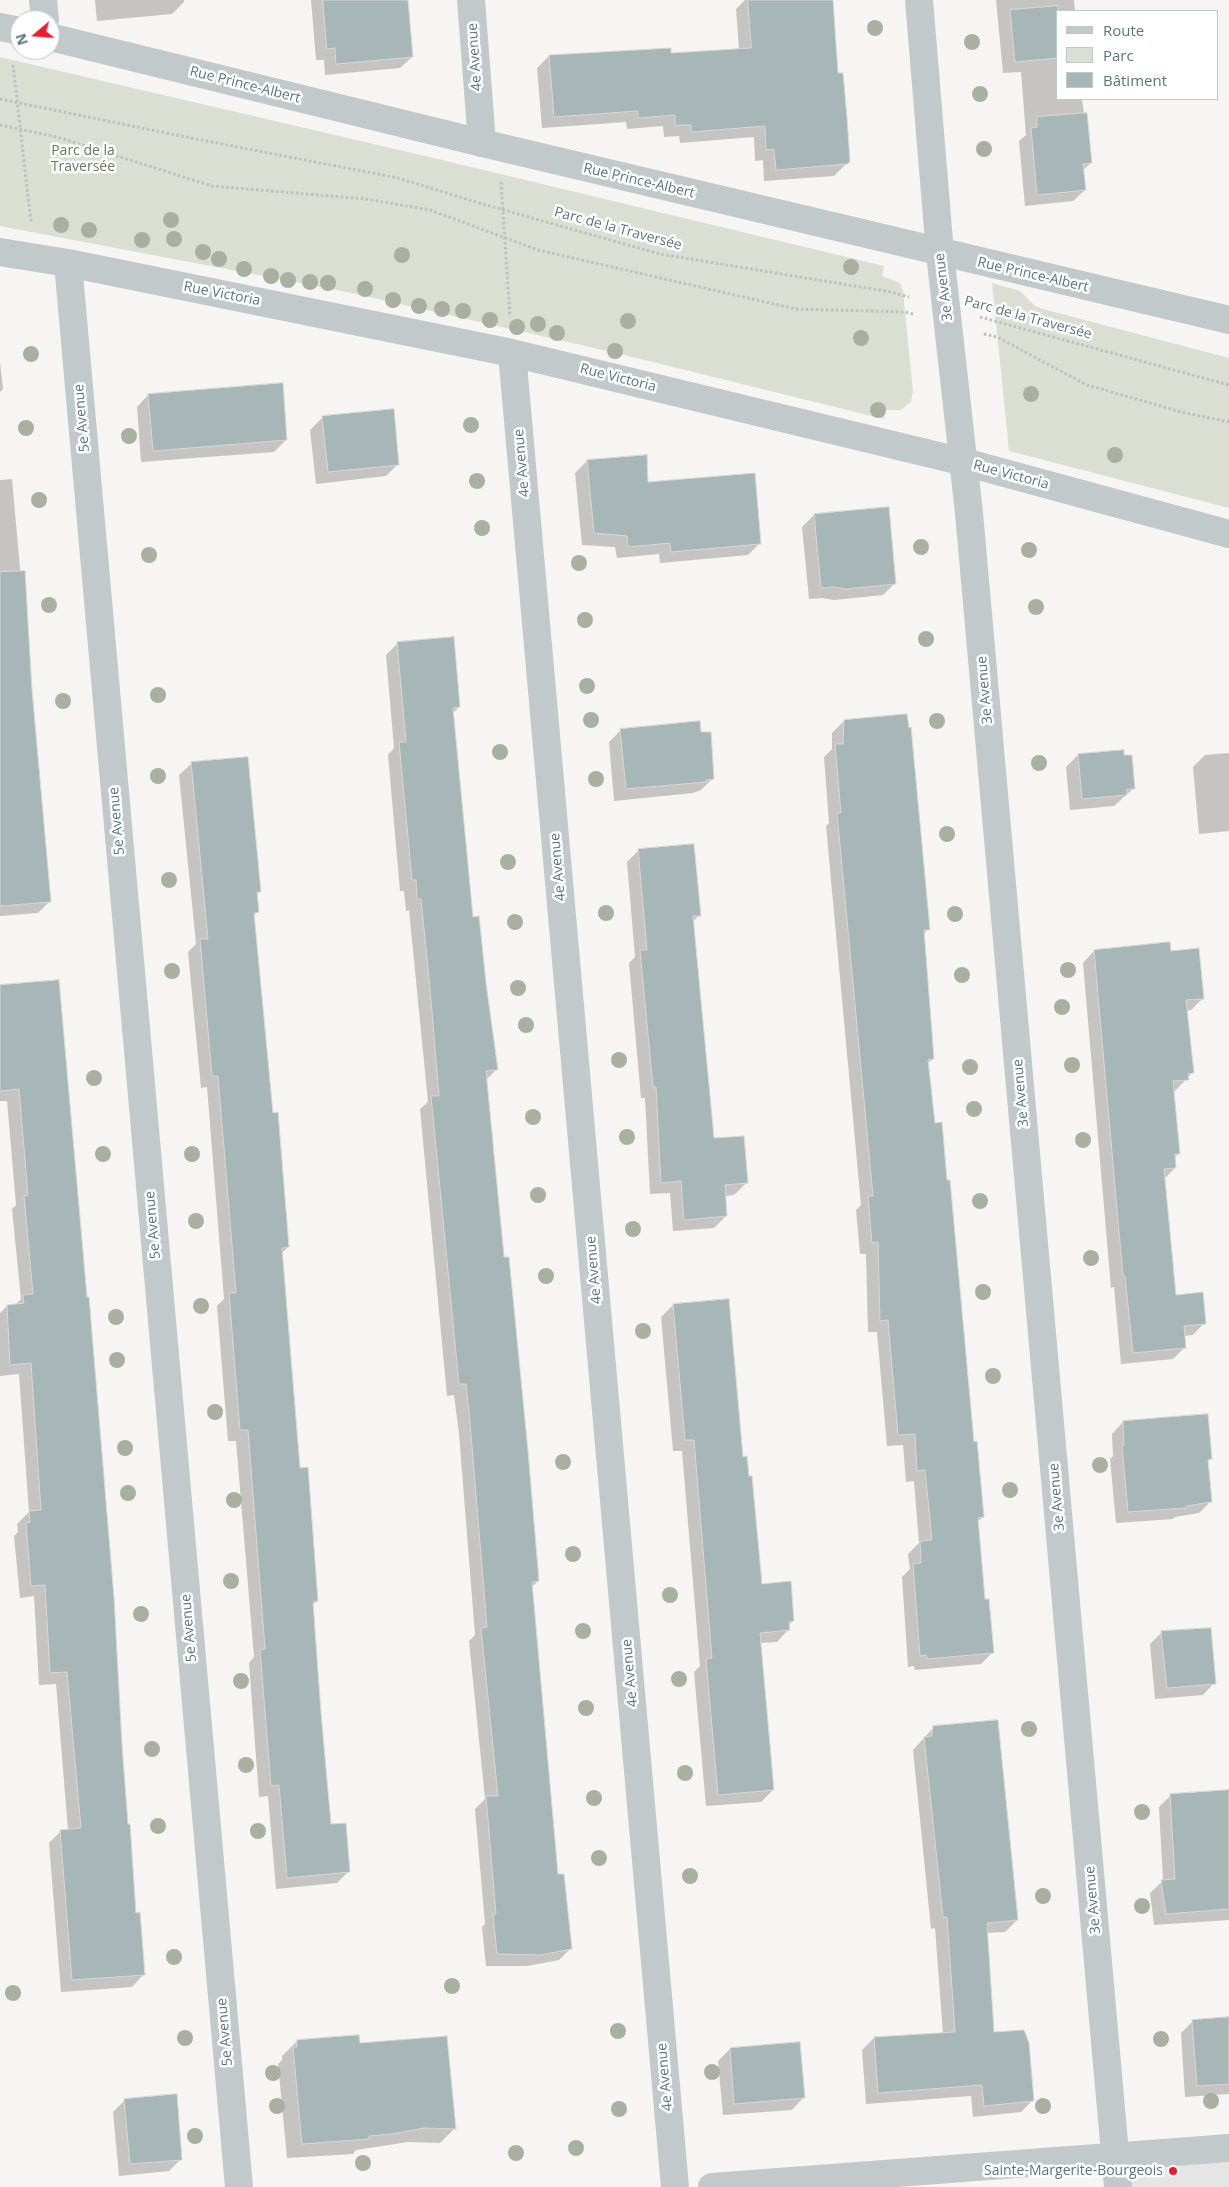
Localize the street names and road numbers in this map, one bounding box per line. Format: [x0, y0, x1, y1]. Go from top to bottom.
street label: 4e Avenue [464, 22, 486, 92]
street label: Rue Prince-Albert [188, 63, 302, 107]
street label: Rue Prince-Albert [582, 160, 696, 202]
street label: Parc de la Traversée [552, 204, 684, 254]
street label: 3e Avenue [932, 252, 956, 322]
street label: Rue Prince-Albert [976, 254, 1090, 296]
street label: Rue Victoria [182, 278, 262, 310]
street label: Parc de la Traversée [962, 293, 1094, 343]
street label: Rue Victoria [578, 360, 658, 396]
street label: 5e Avenue [71, 383, 93, 453]
street label: 4e Avenue [511, 428, 533, 498]
street label: Rue Victoria [971, 457, 1051, 493]
street label: 3e Avenue [974, 655, 996, 725]
street label: 5e Avenue [106, 786, 128, 856]
street label: 4e Avenue [547, 832, 569, 902]
street label: 3e Avenue [1010, 1058, 1032, 1128]
street label: 5e Avenue [142, 1190, 164, 1260]
street label: 4e Avenue [583, 1235, 605, 1305]
street label: 3e Avenue [1046, 1462, 1068, 1532]
street label: 5e Avenue [178, 1593, 200, 1663]
street label: 4e Avenue [619, 1638, 641, 1708]
street label: 3e Avenue [1082, 1865, 1104, 1935]
street label: 5e Avenue [214, 1997, 236, 2067]
street label: 4e Avenue [654, 2042, 676, 2112]

